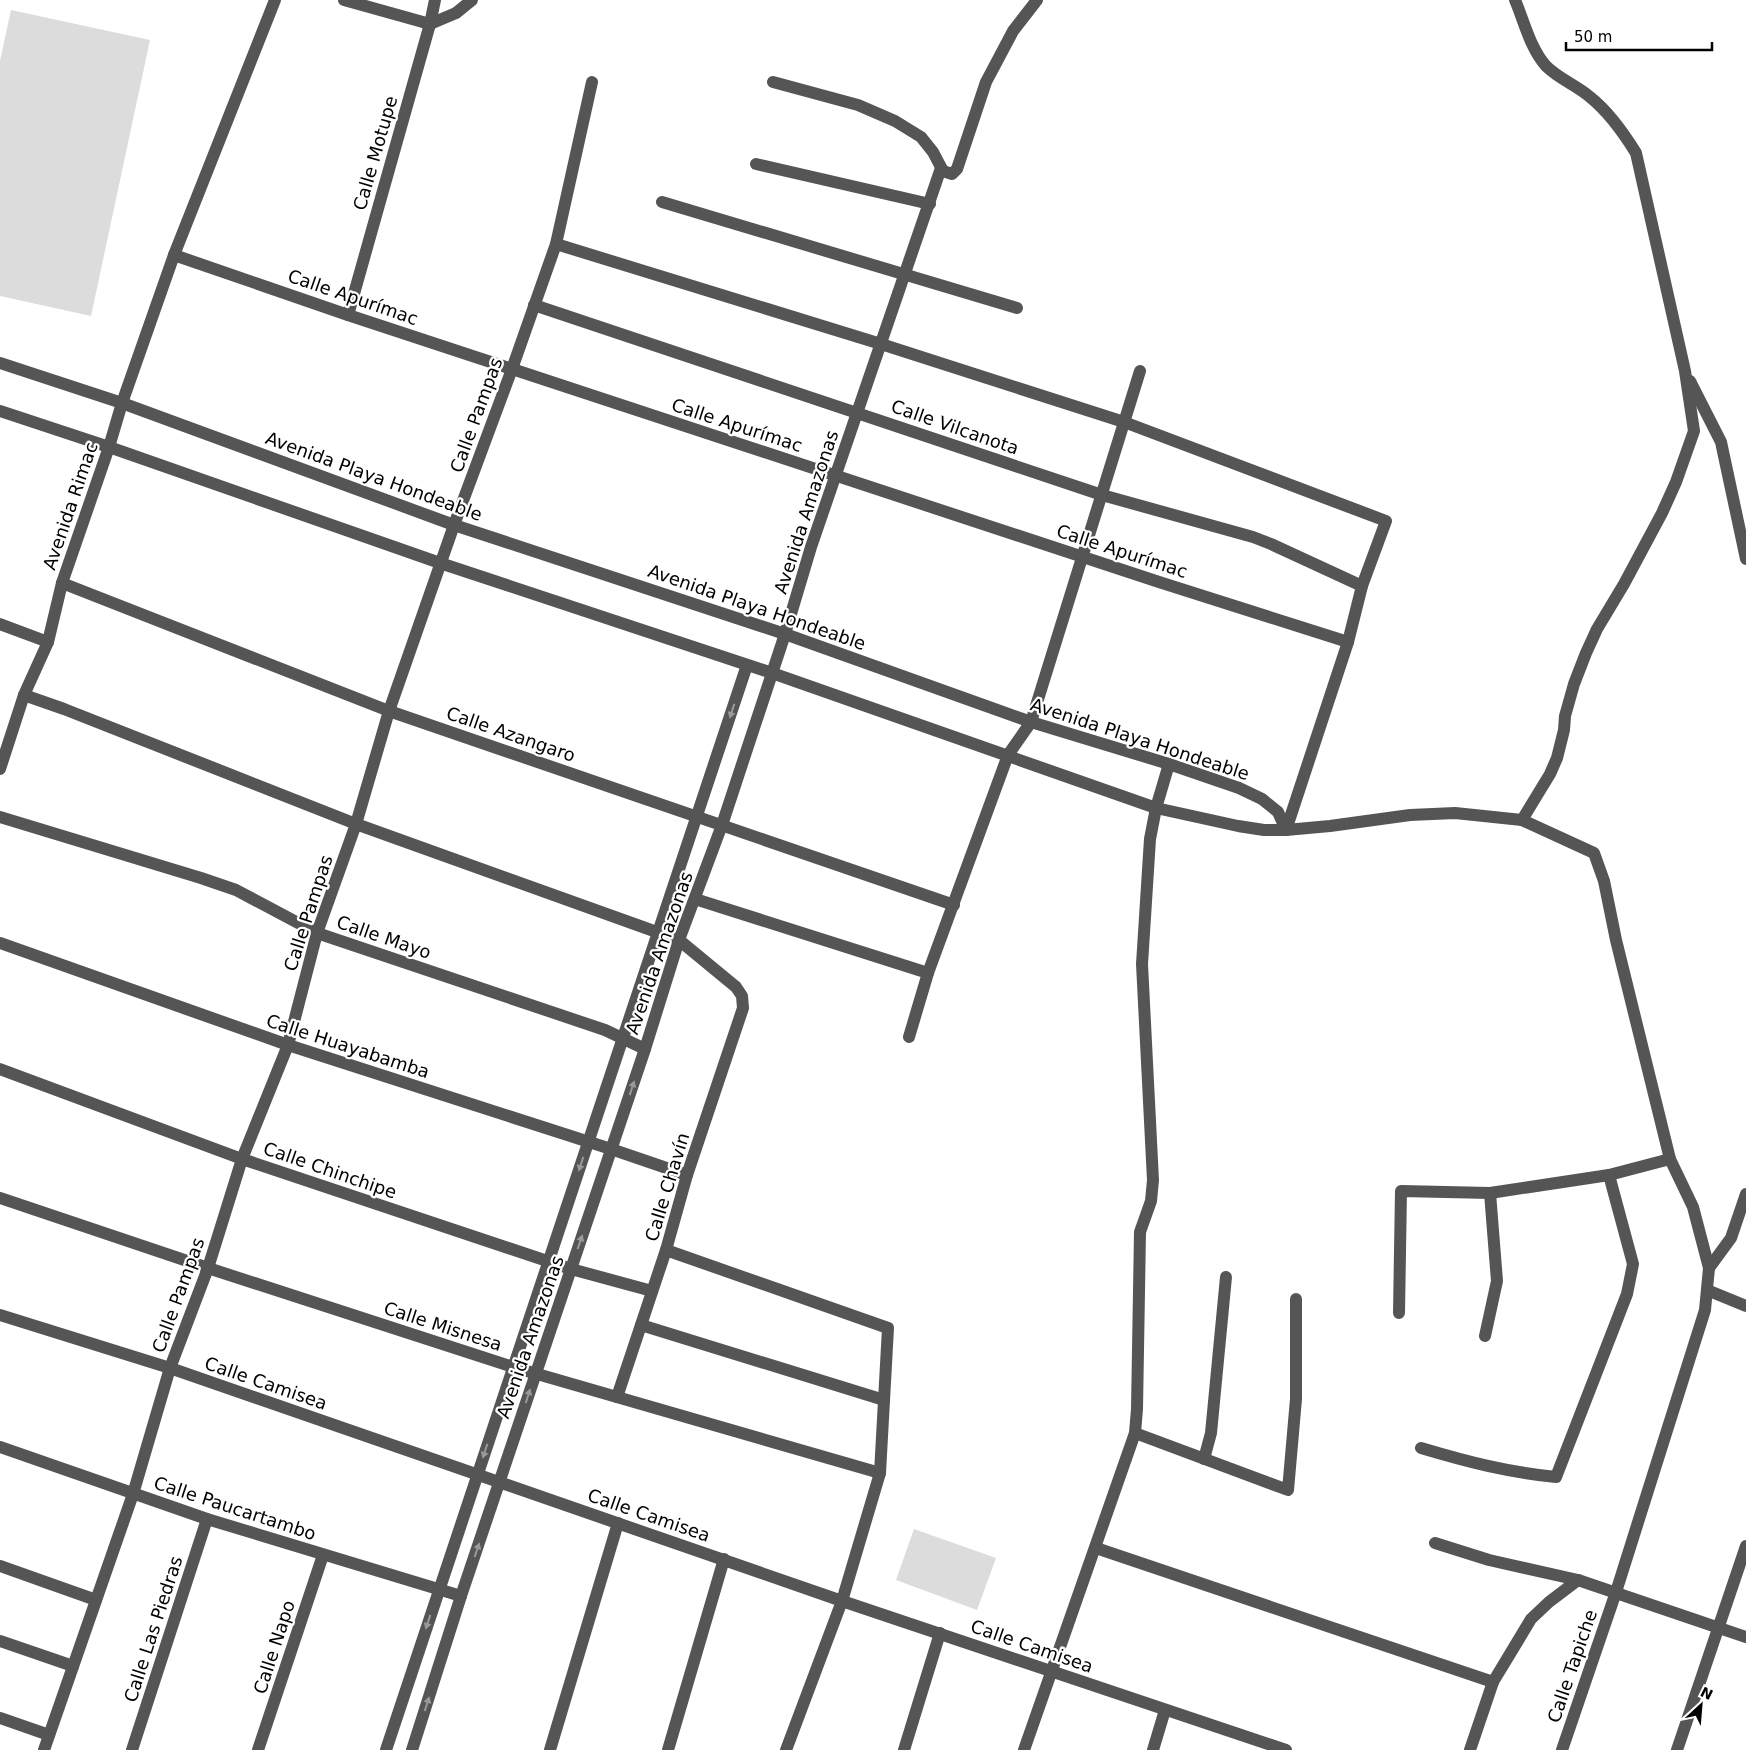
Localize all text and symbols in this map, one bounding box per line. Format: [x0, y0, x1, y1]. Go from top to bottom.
scale bar [1566, 20, 1712, 52]
text: 50 m [1574, 28, 1612, 46]
street label: Calle Motupe [349, 93, 401, 213]
street label: Calle Apurímac [285, 265, 421, 329]
street label: Calle Pampas [445, 355, 507, 475]
street label: Calle Apurímac [669, 394, 805, 456]
street label: Calle Vilcanota [888, 395, 1022, 459]
street label: Avenida Playa Hondeable [263, 427, 485, 525]
street label: Avenida Amazonas [770, 428, 842, 596]
street label: Avenida Rimac [38, 439, 102, 573]
street label: Calle Apurímac [1054, 520, 1190, 582]
street label: Avenida Playa Hondeable [645, 560, 869, 654]
street label: Avenida Playa Hondeable [1028, 694, 1252, 784]
street label: Calle Azangaro [444, 702, 578, 766]
one-way arrow [727, 703, 735, 718]
street label: Calle Pampas [279, 852, 337, 974]
street label: Avenida Amazonas [621, 869, 697, 1037]
street label: Calle Mayo [334, 911, 434, 963]
street label: Calle Huayabamba [264, 1010, 432, 1082]
one-way arrow [628, 1080, 636, 1095]
street label: Calle Chavín [641, 1130, 693, 1244]
street label: Calle Chinchipe [261, 1137, 399, 1203]
one-way arrow [577, 1157, 585, 1172]
one-way arrow [576, 1234, 584, 1249]
street label: Calle Pampas [147, 1235, 209, 1355]
street label: Avenida Amazonas [492, 1253, 568, 1421]
street label: Calle Misnesa [381, 1297, 505, 1355]
street label: Calle Camisea [202, 1352, 330, 1414]
one-way arrow [525, 1388, 533, 1403]
one-way arrow [481, 1444, 489, 1459]
street label: Calle Paucartambo [151, 1472, 319, 1544]
street label: Calle Camisea [585, 1484, 713, 1546]
one-way arrow [474, 1543, 481, 1558]
street label: Calle Las Piedras [119, 1553, 187, 1705]
street label: Calle Napo [249, 1597, 299, 1697]
street label: Calle Tapiche [1543, 1607, 1601, 1725]
one-way arrow [424, 1614, 432, 1629]
street label: Calle Camisea [968, 1615, 1096, 1677]
north arrow [1676, 1680, 1726, 1730]
text: N [1698, 1684, 1715, 1703]
one-way arrow [423, 1696, 431, 1711]

